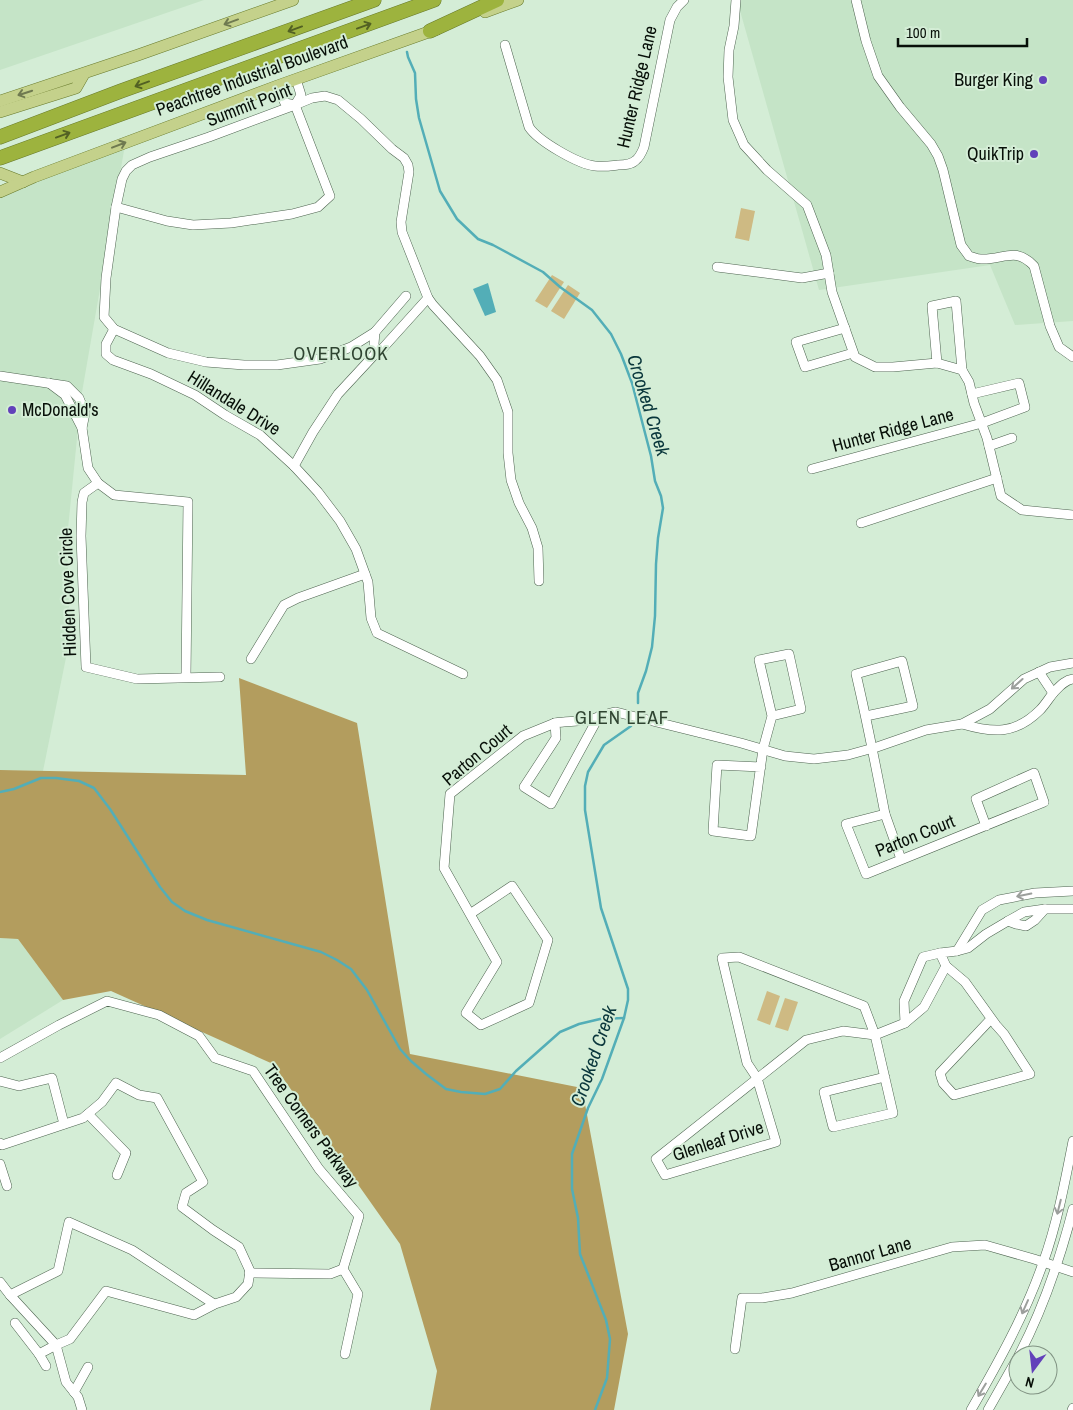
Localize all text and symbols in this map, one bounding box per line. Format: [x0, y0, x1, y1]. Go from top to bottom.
scale bar [898, 15, 1027, 47]
one-way arrow [223, 18, 239, 27]
one-way arrow [356, 21, 371, 30]
text: 100 m [906, 22, 940, 43]
street label: Hunter Ridge Lane [610, 23, 663, 150]
one-way arrow [288, 25, 303, 34]
street label: Peachtree Industrial Boulevard [152, 29, 351, 122]
place label: Burger King [954, 67, 1034, 92]
marker: Burger King [1037, 74, 1049, 86]
street label: Summit Point [203, 77, 295, 132]
one-way arrow [135, 80, 150, 89]
one-way arrow [18, 88, 34, 98]
one-way arrow [55, 130, 71, 139]
one-way arrow [112, 140, 127, 149]
place label: QuikTrip [967, 141, 1024, 166]
marker: QuikTrip [1028, 148, 1040, 160]
district label: OVERLOOK [293, 340, 389, 366]
water label: Crooked Creek [621, 351, 677, 460]
street label: Hillandale Drive [183, 364, 285, 441]
place label: McDonald's [22, 397, 99, 422]
street label: Hunter Ridge Lane [829, 401, 956, 458]
marker: McDonald's [6, 404, 18, 416]
street label: Hidden Cove Circle [53, 527, 82, 657]
one-way arrow [1011, 678, 1024, 690]
district label: GLEN LEAF [575, 704, 669, 730]
street label: Parton Court [437, 718, 517, 791]
street label: Parton Court [871, 808, 958, 863]
one-way arrow [1017, 890, 1033, 900]
water label: Crooked Creek [564, 1001, 623, 1110]
street label: Tree Corners Parkway [258, 1059, 365, 1193]
street label: Glenleaf Drive [669, 1114, 767, 1167]
one-way arrow [1054, 1198, 1063, 1214]
street label: Bannor Lane [826, 1230, 914, 1277]
one-way arrow [1020, 1299, 1029, 1314]
north arrow [1008, 1345, 1058, 1395]
text: N [1023, 1373, 1036, 1392]
one-way arrow [977, 1382, 987, 1396]

